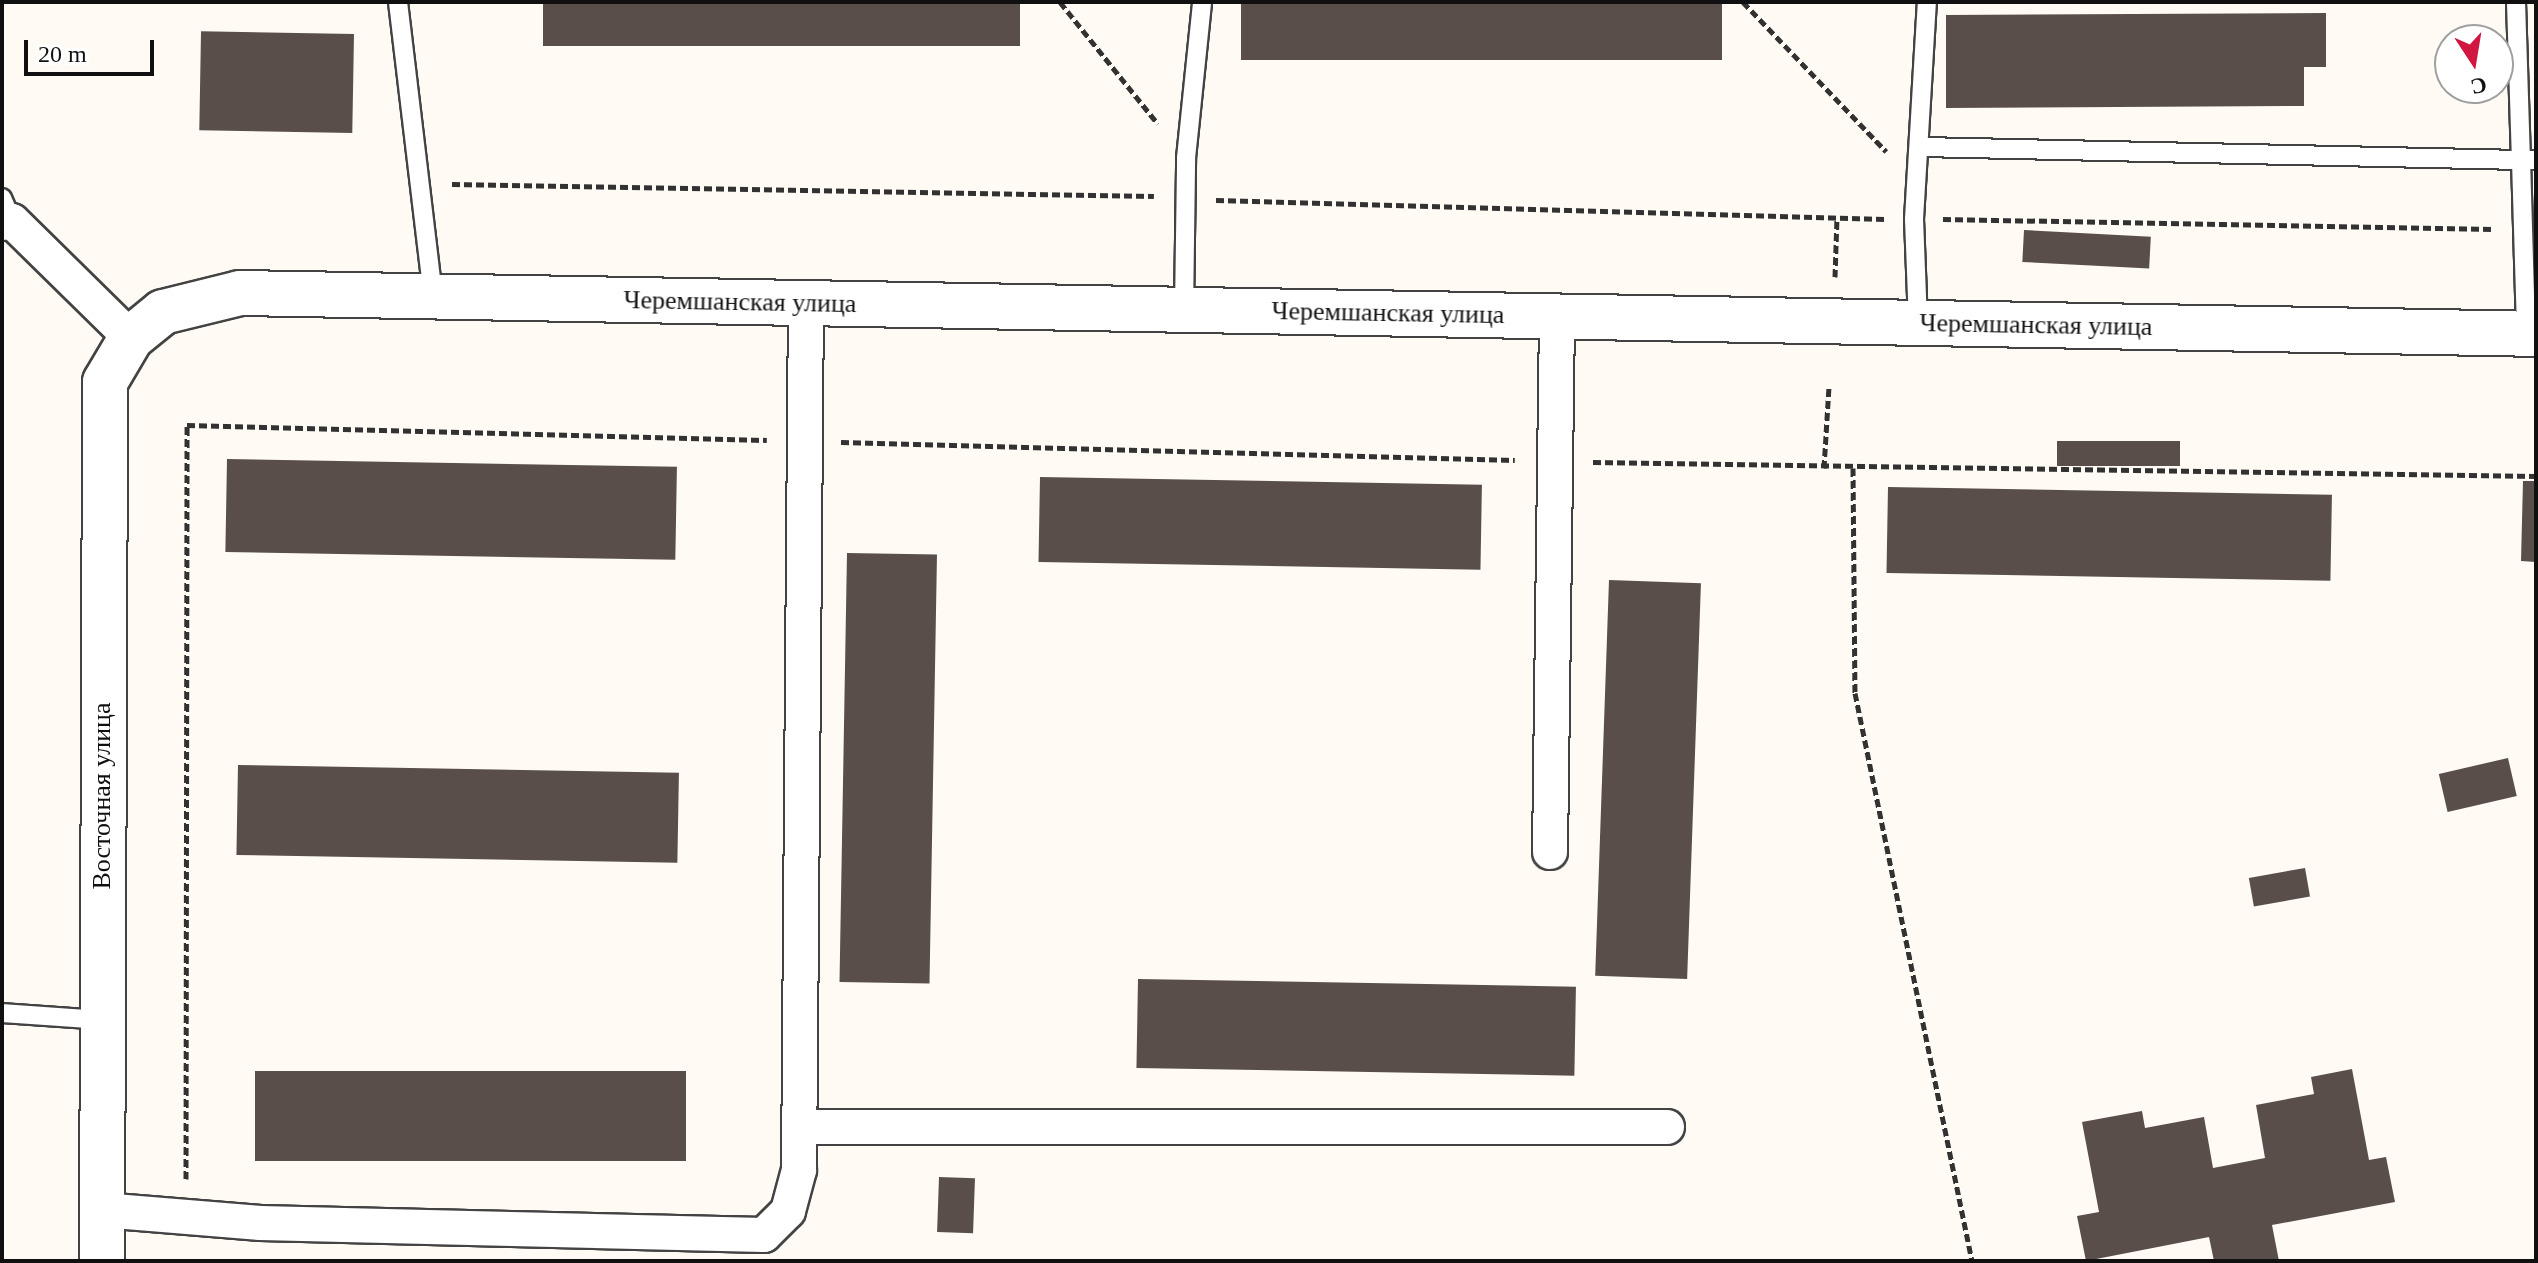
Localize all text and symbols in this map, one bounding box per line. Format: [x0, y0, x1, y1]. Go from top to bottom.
scale bar [28, 24, 158, 74]
north arrow [2434, 24, 2514, 104]
text: 20 m [38, 41, 87, 67]
text: С [2468, 72, 2489, 100]
street label: Черемшанская улица [623, 284, 857, 320]
street label: Черемшанская улица [1271, 295, 1505, 331]
street label: Черемшанская улица [1919, 307, 2153, 343]
street label: Восточная улица [86, 702, 118, 890]

